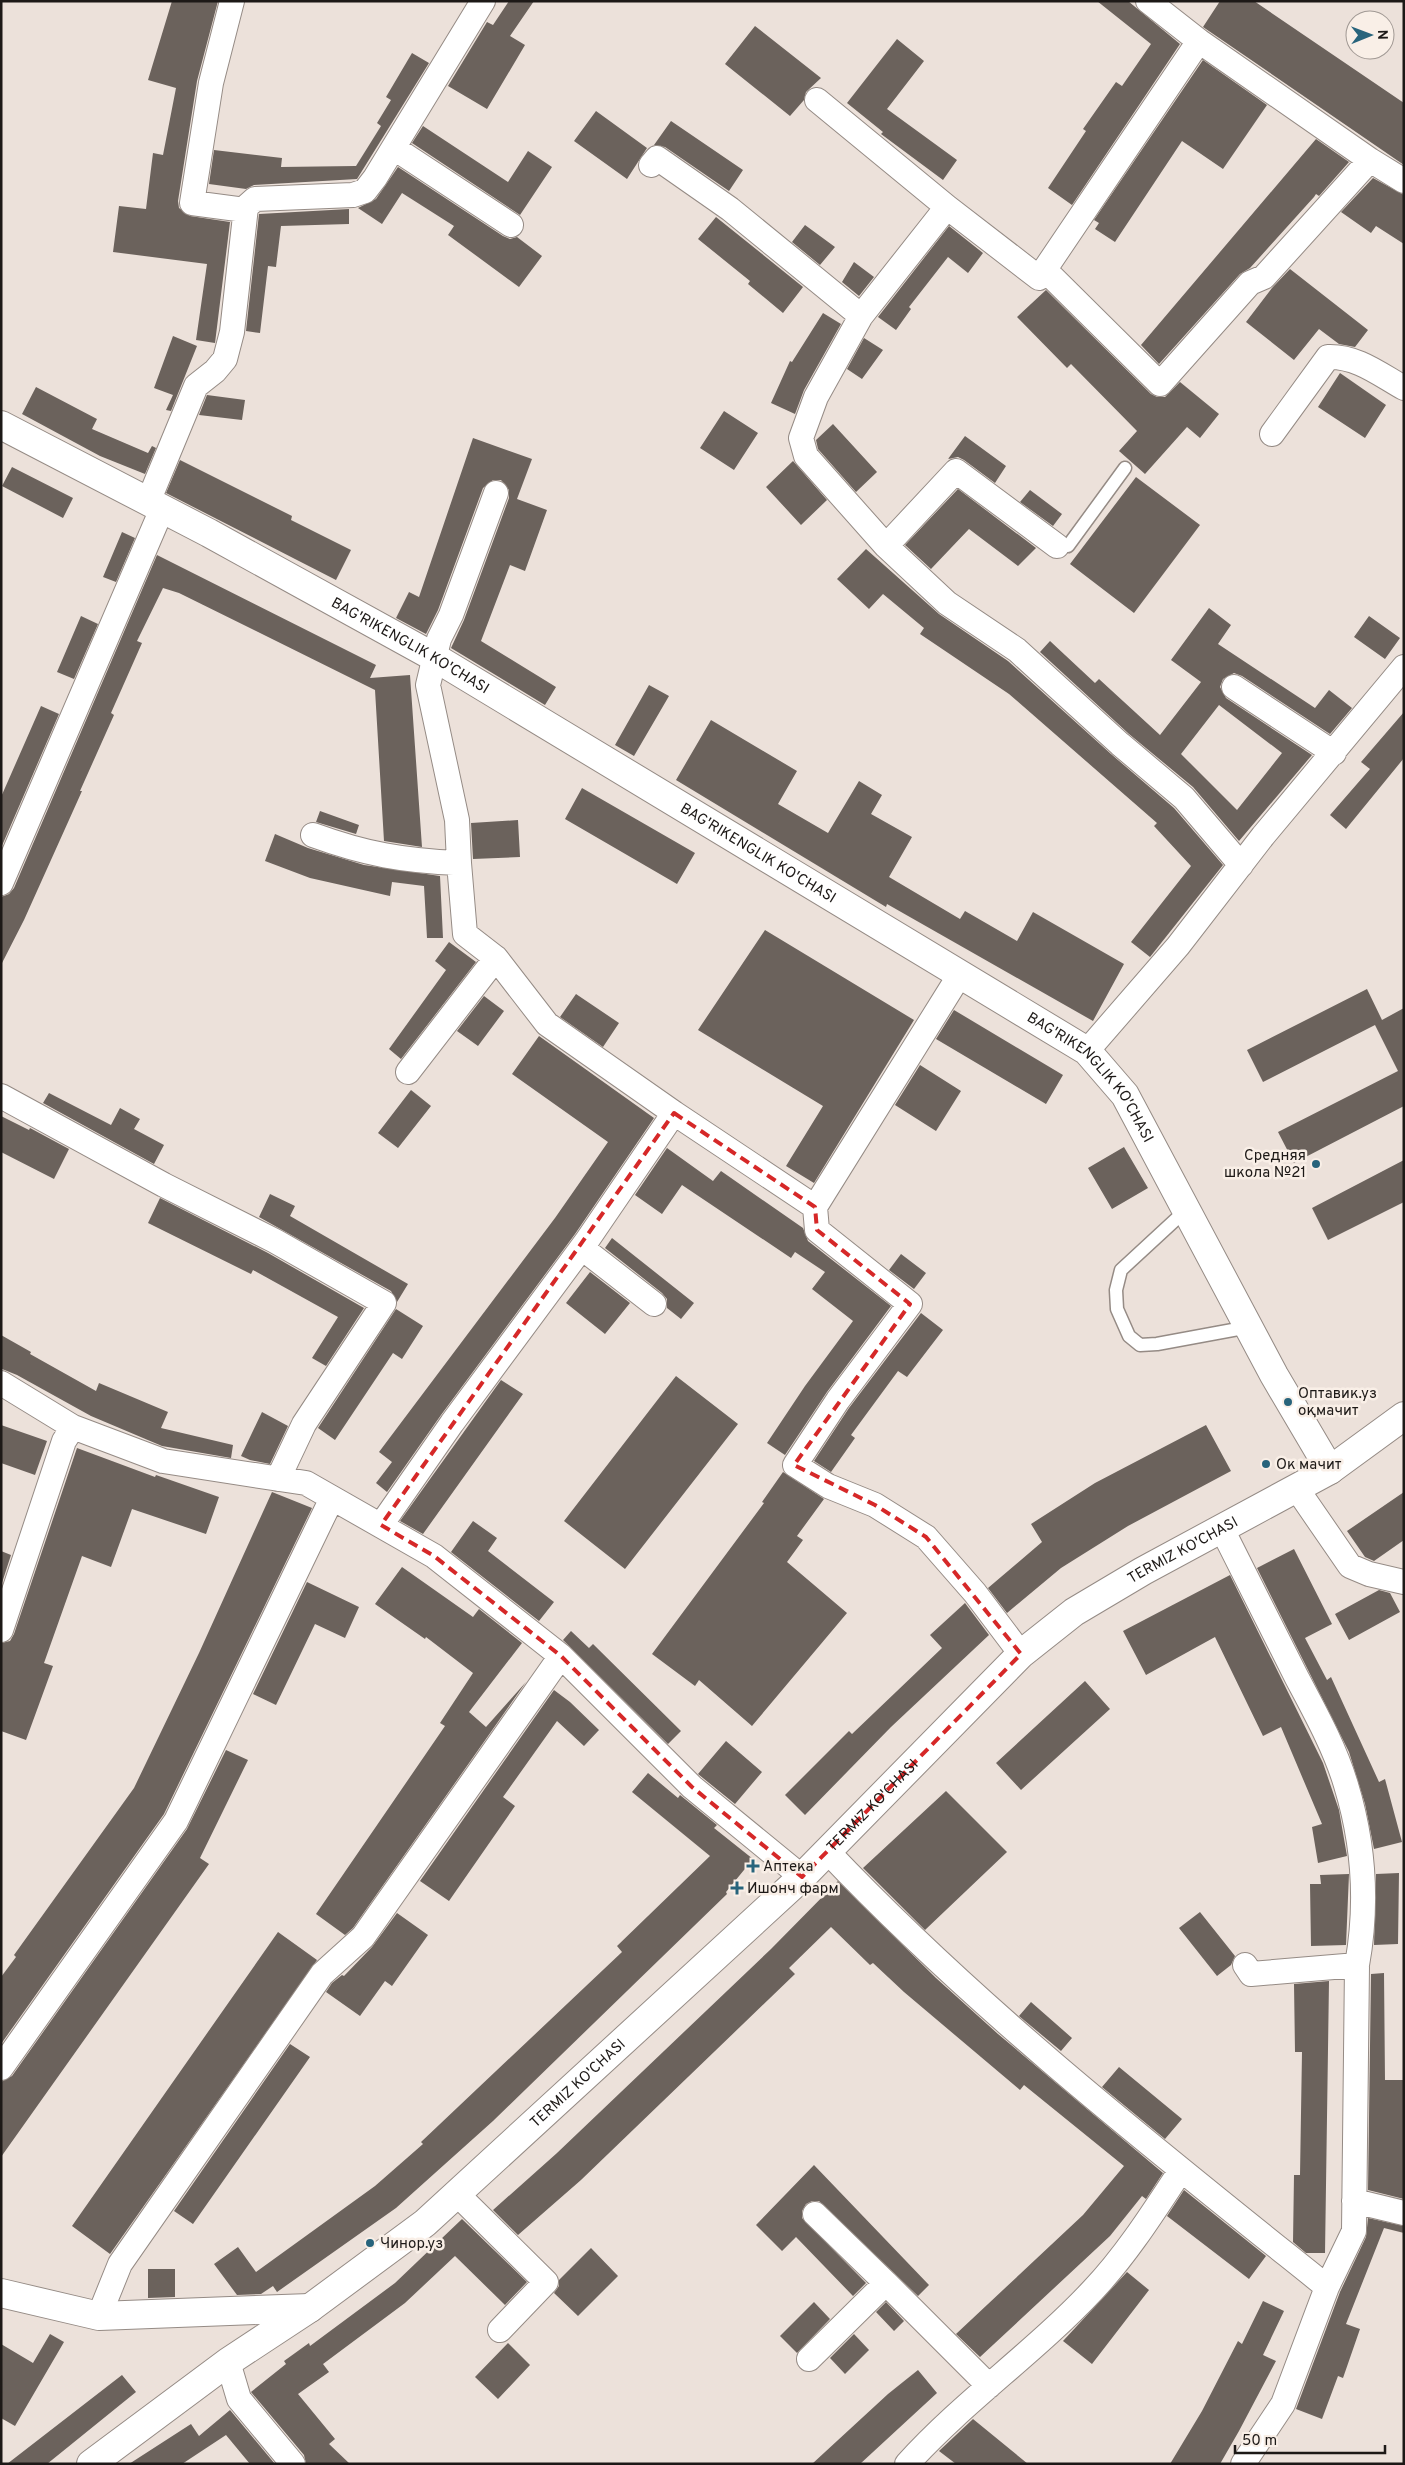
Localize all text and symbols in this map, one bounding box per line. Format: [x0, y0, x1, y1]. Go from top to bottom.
north arrow [1345, 10, 1395, 60]
text: N [1373, 30, 1390, 40]
street label: BAG'RIKENGLIK KO'CHASI [327, 594, 492, 699]
street label: BAG'RIKENGLIK KO'CHASI [676, 800, 839, 908]
street label: BAG'RIKENGLIK KO'CHASI [1023, 1009, 1157, 1146]
place label: Средняя школа №21 [1224, 1147, 1306, 1183]
marker: Средняя школа №21 [1310, 1158, 1322, 1170]
place label: Оптавик.уз оқмачит [1298, 1385, 1377, 1421]
marker: Оптавик.уз оқмачит [1282, 1396, 1294, 1408]
place label: Ок мачит [1276, 1456, 1342, 1475]
marker: Ок мачит [1260, 1458, 1272, 1470]
street label: TERMIZ KO'CHASI [1125, 1513, 1242, 1589]
street label: TERMIZ KO'CHASI [823, 1756, 923, 1857]
place label: Аптека [763, 1858, 813, 1877]
marker: Аптека [747, 1860, 759, 1872]
place label: Ишонч фарм [747, 1880, 839, 1899]
marker: Ишонч фарм [731, 1882, 743, 1894]
street label: TERMIZ KO'CHASI [527, 2036, 630, 2133]
place label: Чинор.уз [380, 2235, 443, 2254]
marker: Чинор.уз [364, 2237, 376, 2249]
scale bar [1235, 2422, 1385, 2454]
text: 50 m [1242, 2432, 1277, 2451]

